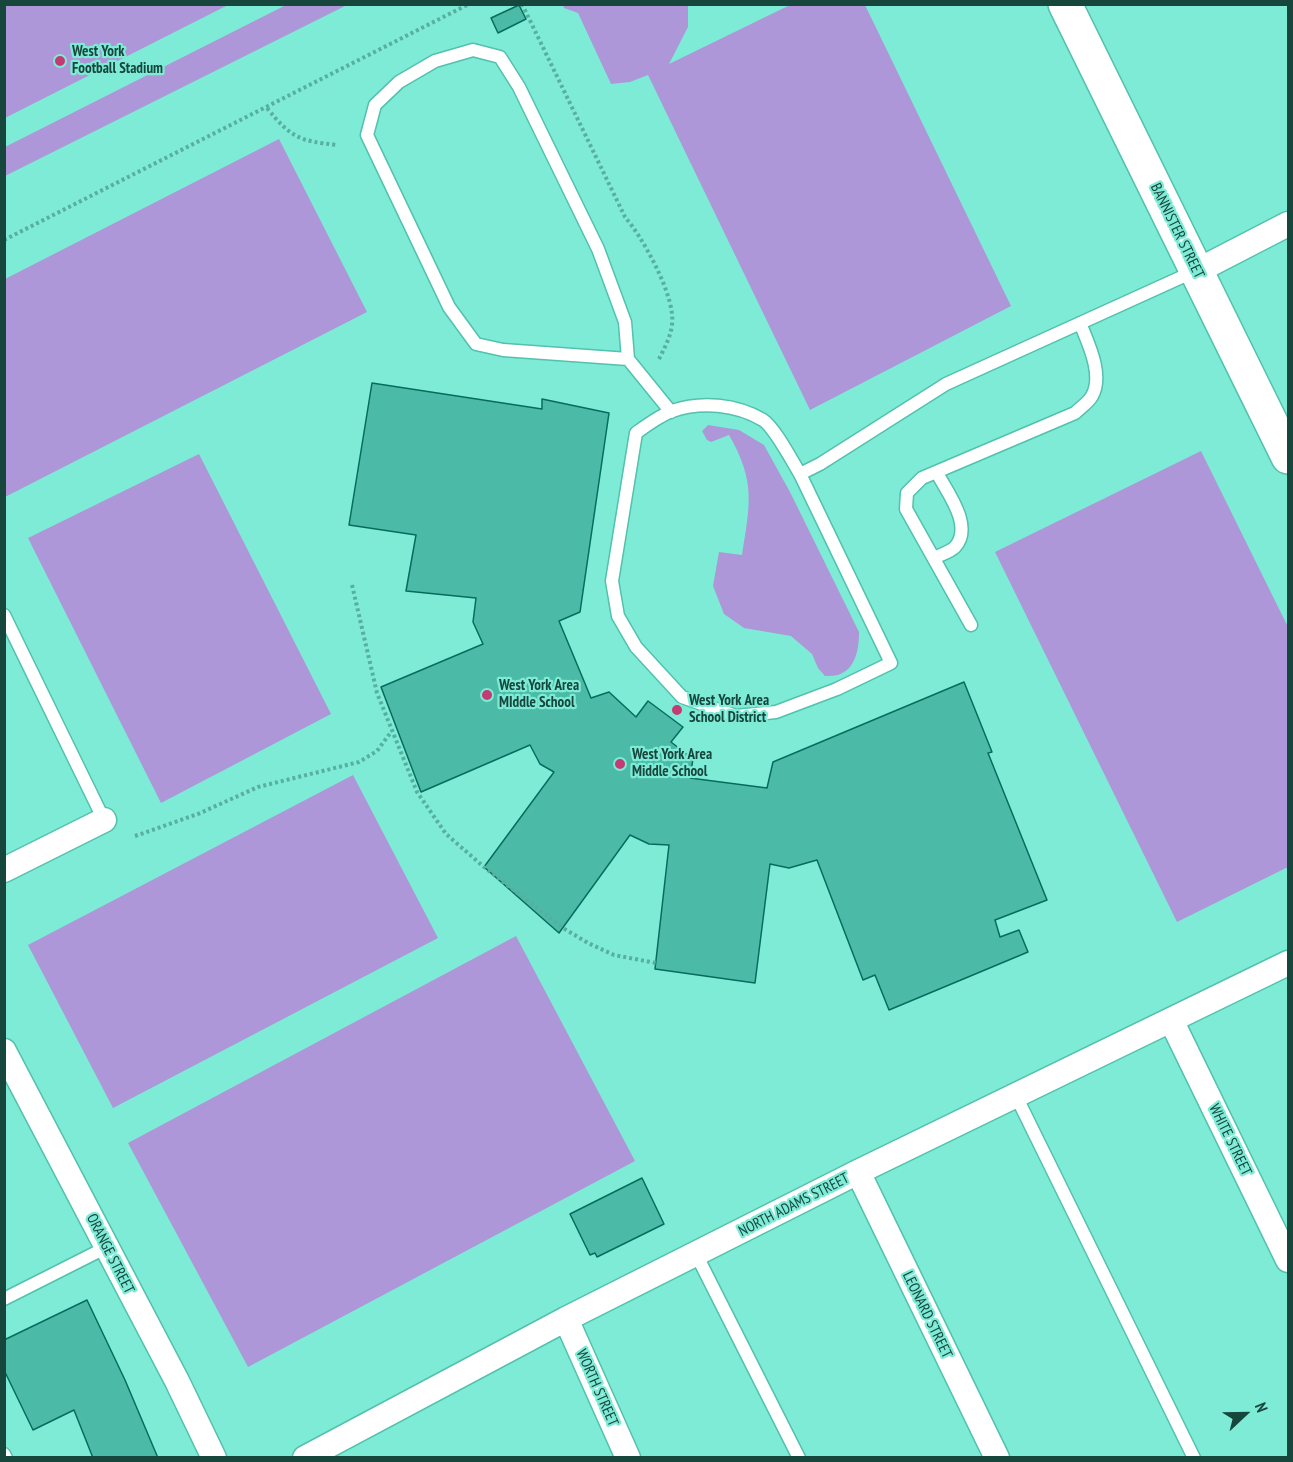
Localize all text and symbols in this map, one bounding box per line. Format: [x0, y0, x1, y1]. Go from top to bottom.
place label: West York Football Stadium [72, 43, 163, 78]
marker: West York Football Stadium [53, 54, 67, 68]
street label: BANNISTER STREET [1146, 180, 1208, 282]
place label: West York Area MIddle School [499, 677, 579, 712]
marker: West York Area MIddle School [480, 688, 494, 702]
place label: West York Area School District [689, 692, 769, 727]
marker: West York Area School District [670, 703, 684, 717]
place label: West York Area Middle School [632, 746, 712, 781]
marker: West York Area Middle School [613, 757, 627, 771]
street label: WHITE STREET [1205, 1101, 1255, 1179]
street label: NORTH ADAMS STREET [736, 1169, 852, 1241]
street label: ORANGE STREET [82, 1211, 138, 1297]
street label: LEONARD STREET [898, 1269, 956, 1361]
street label: WORTH STREET [572, 1347, 622, 1429]
north arrow [1215, 1384, 1275, 1444]
text: N [1251, 1399, 1273, 1415]

